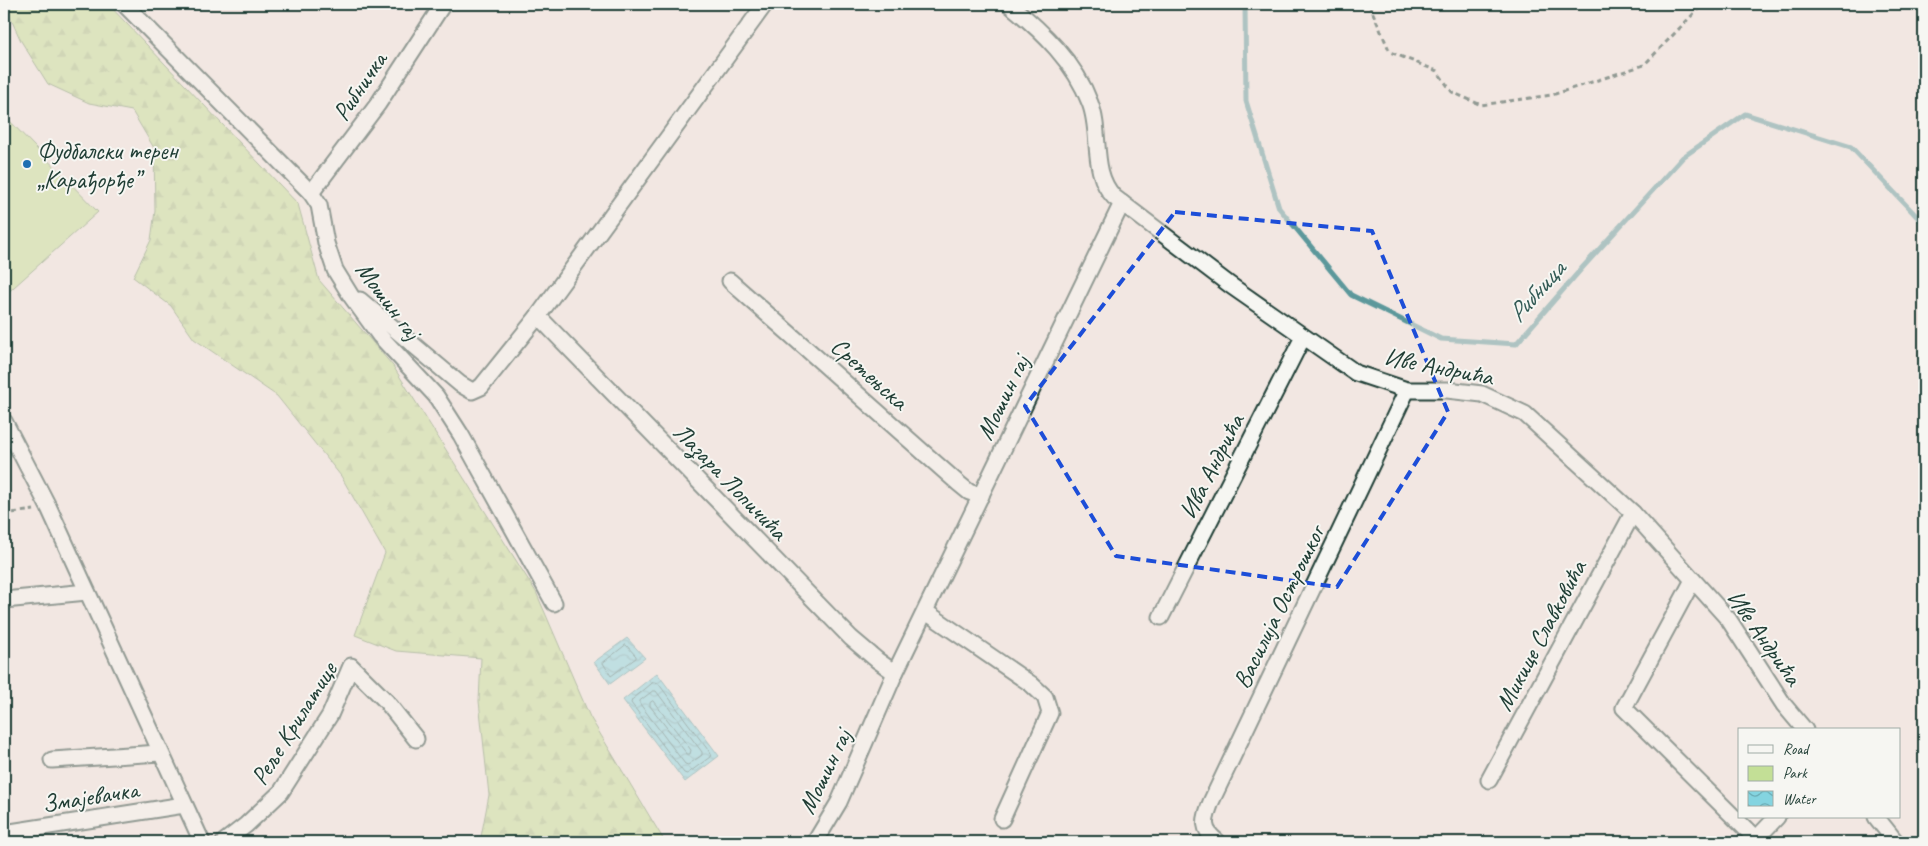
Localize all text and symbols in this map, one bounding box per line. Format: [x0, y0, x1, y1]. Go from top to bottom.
street label: Рибничка [325, 44, 396, 127]
place label: Фудбалски терен „Карађорђе” [37, 135, 179, 196]
marker: Фудбалски терен „Карађорђе” [21, 158, 33, 170]
water label: Рибница [1500, 251, 1575, 329]
street label: Мошин гај [348, 255, 430, 349]
street label: Сретењска [824, 331, 916, 418]
street label: Иве Андрића [1382, 341, 1498, 394]
street label: Мошин гај [969, 347, 1038, 445]
street label: Ива Андрића [1172, 407, 1253, 524]
street label: Лазара Лопичића [666, 416, 796, 549]
street label: Василија Острошког [1226, 518, 1334, 694]
street label: Микице Славковића [1488, 553, 1595, 716]
street label: Иве Андрића [1720, 583, 1810, 693]
street label: Реље Крилатице [243, 654, 345, 791]
street label: Мошин гај [791, 721, 860, 819]
legend [1738, 728, 1900, 818]
text: Road [1783, 740, 1810, 759]
text: Park [1783, 764, 1808, 783]
street label: Змајевачка [40, 773, 143, 820]
text: Water [1783, 790, 1817, 809]

